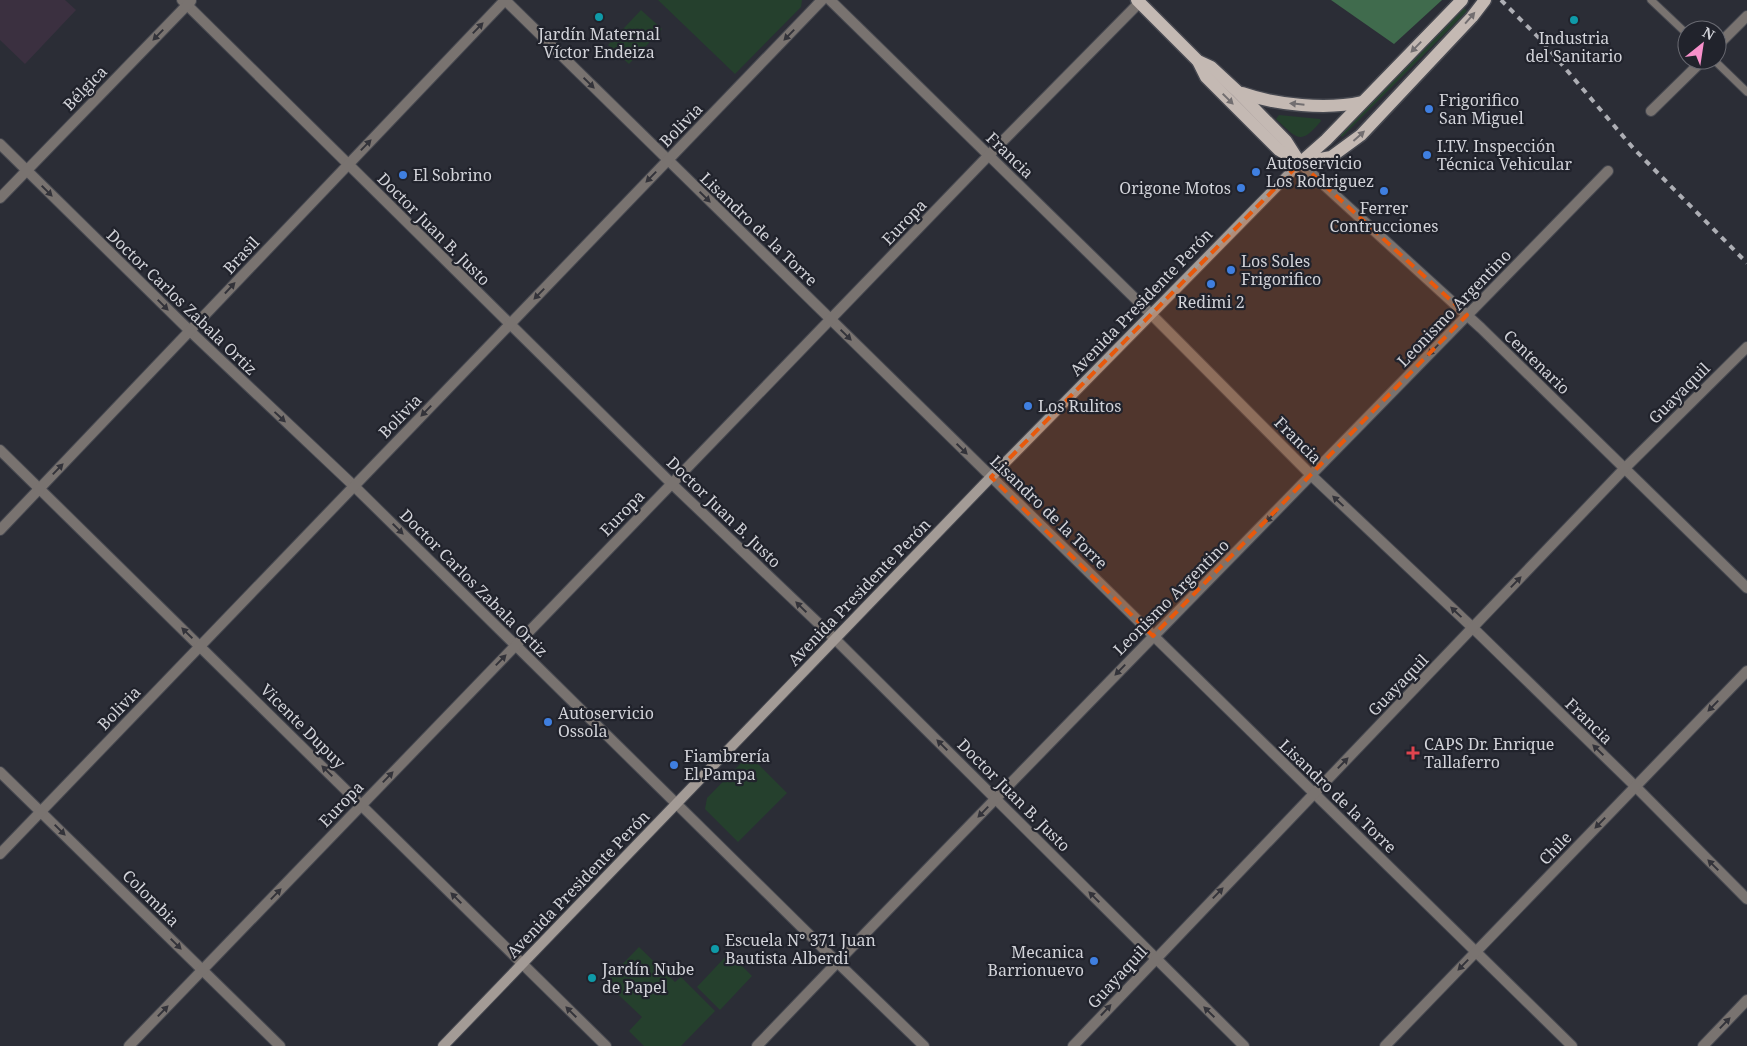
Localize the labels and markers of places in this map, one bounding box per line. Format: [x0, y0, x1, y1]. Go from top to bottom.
marker: Jardín Maternal Víctor Endeiza [593, 11, 605, 23]
marker: Industria del Sanitario [1568, 14, 1580, 26]
place label: Jardín Maternal Víctor Endeiza [537, 23, 660, 63]
place label: Industria del Sanitario [1525, 27, 1623, 67]
place label: Frigorifico San Miguel [1439, 89, 1524, 129]
marker: Frigorifico San Miguel [1423, 103, 1435, 115]
place label: I.T.V. Inspección Técnica Vehicular [1437, 135, 1573, 175]
marker: I.T.V. Inspección Técnica Vehicular [1421, 149, 1433, 161]
place label: Autoservicio Los Rodriguez [1266, 152, 1374, 192]
place label: El Sobrino [413, 164, 492, 186]
marker: Autoservicio Los Rodriguez [1250, 166, 1262, 178]
marker: El Sobrino [397, 169, 409, 181]
place label: Origone Motos [1119, 177, 1231, 199]
marker: Origone Motos [1235, 182, 1247, 194]
marker: Ferrer Contrucciones [1378, 185, 1390, 197]
place label: Ferrer Contrucciones [1330, 197, 1438, 237]
place label: Los Soles Frigorifico [1241, 250, 1321, 290]
marker: Los Soles Frigorifico [1225, 264, 1237, 276]
marker: Redimi 2 [1205, 278, 1217, 290]
place label: Redimi 2 [1177, 291, 1245, 313]
place label: Los Rulitos [1038, 395, 1121, 417]
marker: Los Rulitos [1022, 400, 1034, 412]
place label: Autoservicio Ossola [558, 702, 654, 742]
marker: Autoservicio Ossola [542, 716, 554, 728]
place label: CAPS Dr. Enrique Tallaferro [1424, 733, 1554, 773]
place label: Fiambrería El Pampa [684, 745, 770, 785]
marker: CAPS Dr. Enrique Tallaferro [1406, 746, 1420, 760]
marker: Fiambrería El Pampa [668, 759, 680, 771]
place label: Escuela N° 371 Juan Bautista Alberdi [725, 929, 876, 969]
place label: Mecanica Barrionuevo [988, 941, 1084, 981]
marker: Escuela N° 371 Juan Bautista Alberdi [709, 943, 721, 955]
marker: Mecanica Barrionuevo [1088, 955, 1100, 967]
place label: Jardín Nube de Papel [601, 958, 694, 998]
marker: Jardín Nube de Papel [586, 972, 598, 984]

